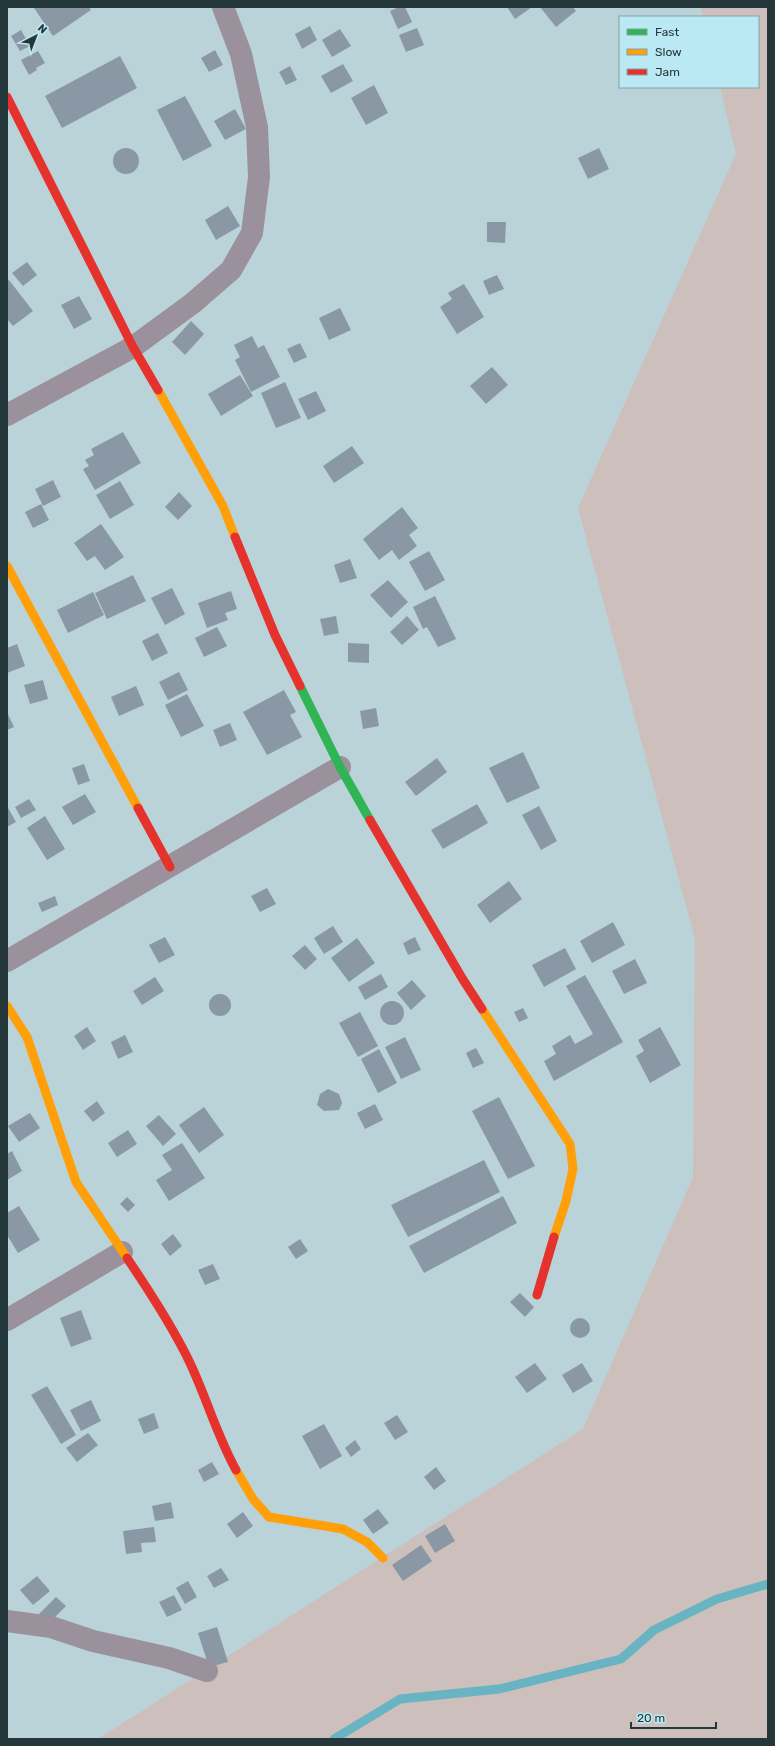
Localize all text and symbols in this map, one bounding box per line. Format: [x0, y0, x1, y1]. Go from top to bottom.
north arrow [16, 16, 56, 56]
legend [619, 16, 759, 88]
text: N [35, 21, 50, 36]
text: Fast [655, 25, 679, 39]
text: Slow [655, 45, 682, 59]
text: Jam [655, 65, 680, 79]
scale bar [631, 1704, 716, 1730]
text: 20 m [637, 1711, 665, 1725]

